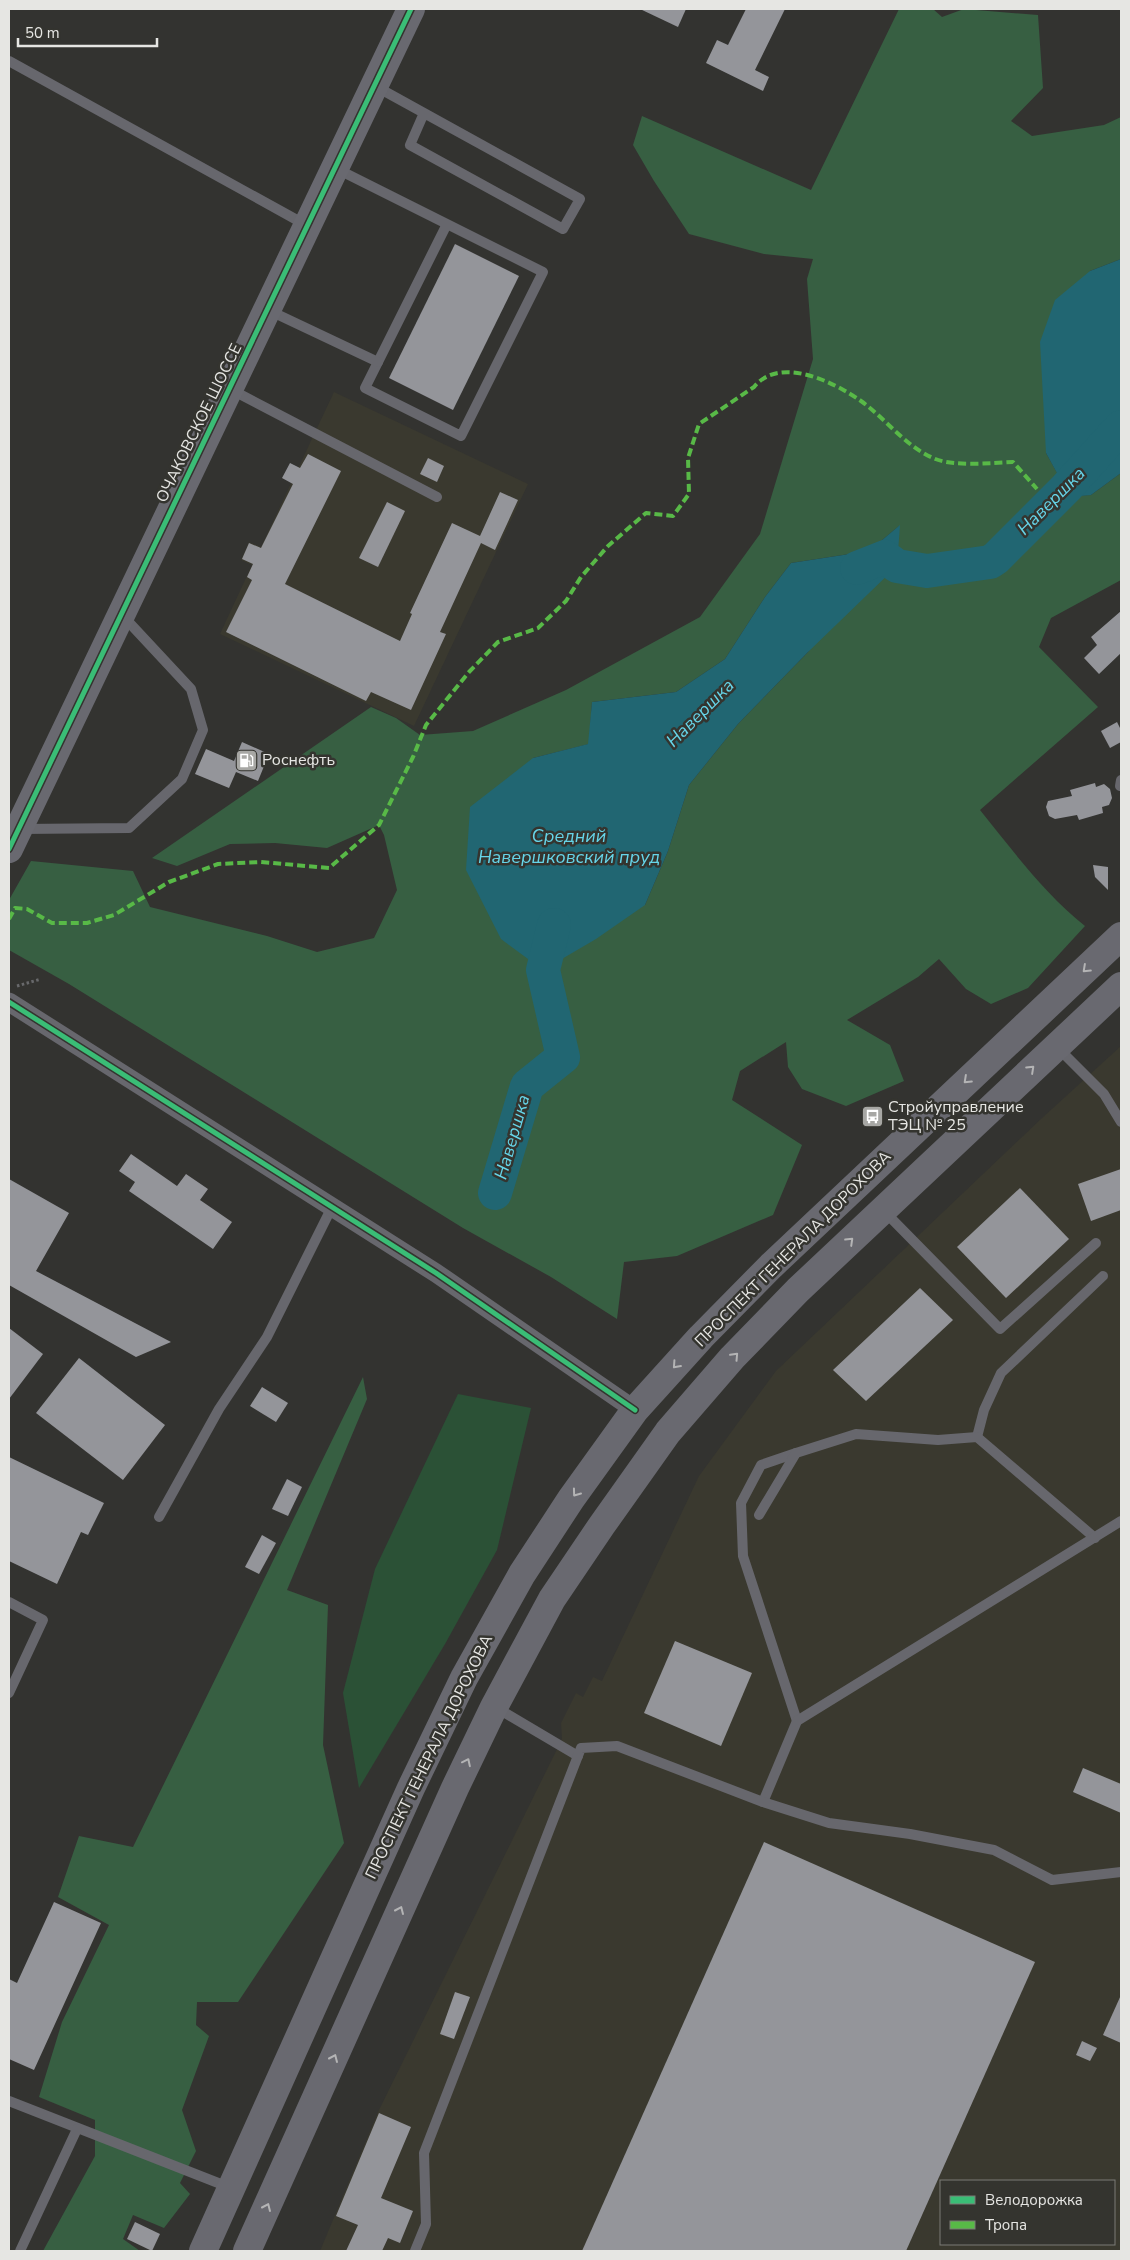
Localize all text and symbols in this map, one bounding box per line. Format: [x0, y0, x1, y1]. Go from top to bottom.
scale bar [18, 15, 156, 47]
text: 50 m [25, 23, 60, 43]
street label: ОЧАКОВСКОЕ ШОССЕ [151, 340, 247, 506]
water label: Навершка [1012, 462, 1090, 540]
water label: Навершка [661, 674, 739, 752]
fuel station icon: Роснефть [234, 748, 258, 772]
place label: Роснефть [262, 749, 335, 771]
water label: Средний Навершковский пруд [478, 824, 660, 869]
one-way arrow [1082, 963, 1091, 972]
one-way arrow [1026, 1066, 1035, 1075]
one-way arrow [963, 1074, 972, 1083]
water label: Навершка [488, 1092, 536, 1182]
place label: Стройуправление ТЭЦ № 25 [888, 1096, 1024, 1136]
bus stop icon: Стройуправление ТЭЦ № 25 [860, 1104, 884, 1128]
street label: ПРОСПЕКТ ГЕНЕРАЛА ДОРОХОВА [690, 1146, 896, 1352]
one-way arrow [844, 1238, 853, 1247]
one-way arrow [729, 1352, 738, 1361]
one-way arrow [673, 1360, 682, 1369]
one-way arrow [573, 1487, 582, 1497]
street label: ПРОСПЕКТ ГЕНЕРАЛА ДОРОХОВА [360, 1631, 498, 1883]
one-way arrow [461, 1758, 471, 1767]
one-way arrow [393, 1906, 404, 1915]
one-way arrow [327, 2054, 338, 2063]
legend [940, 2180, 1115, 2245]
text: Велодорожка [985, 2190, 1083, 2210]
one-way arrow [261, 2203, 272, 2212]
text: Тропа [985, 2215, 1027, 2235]

